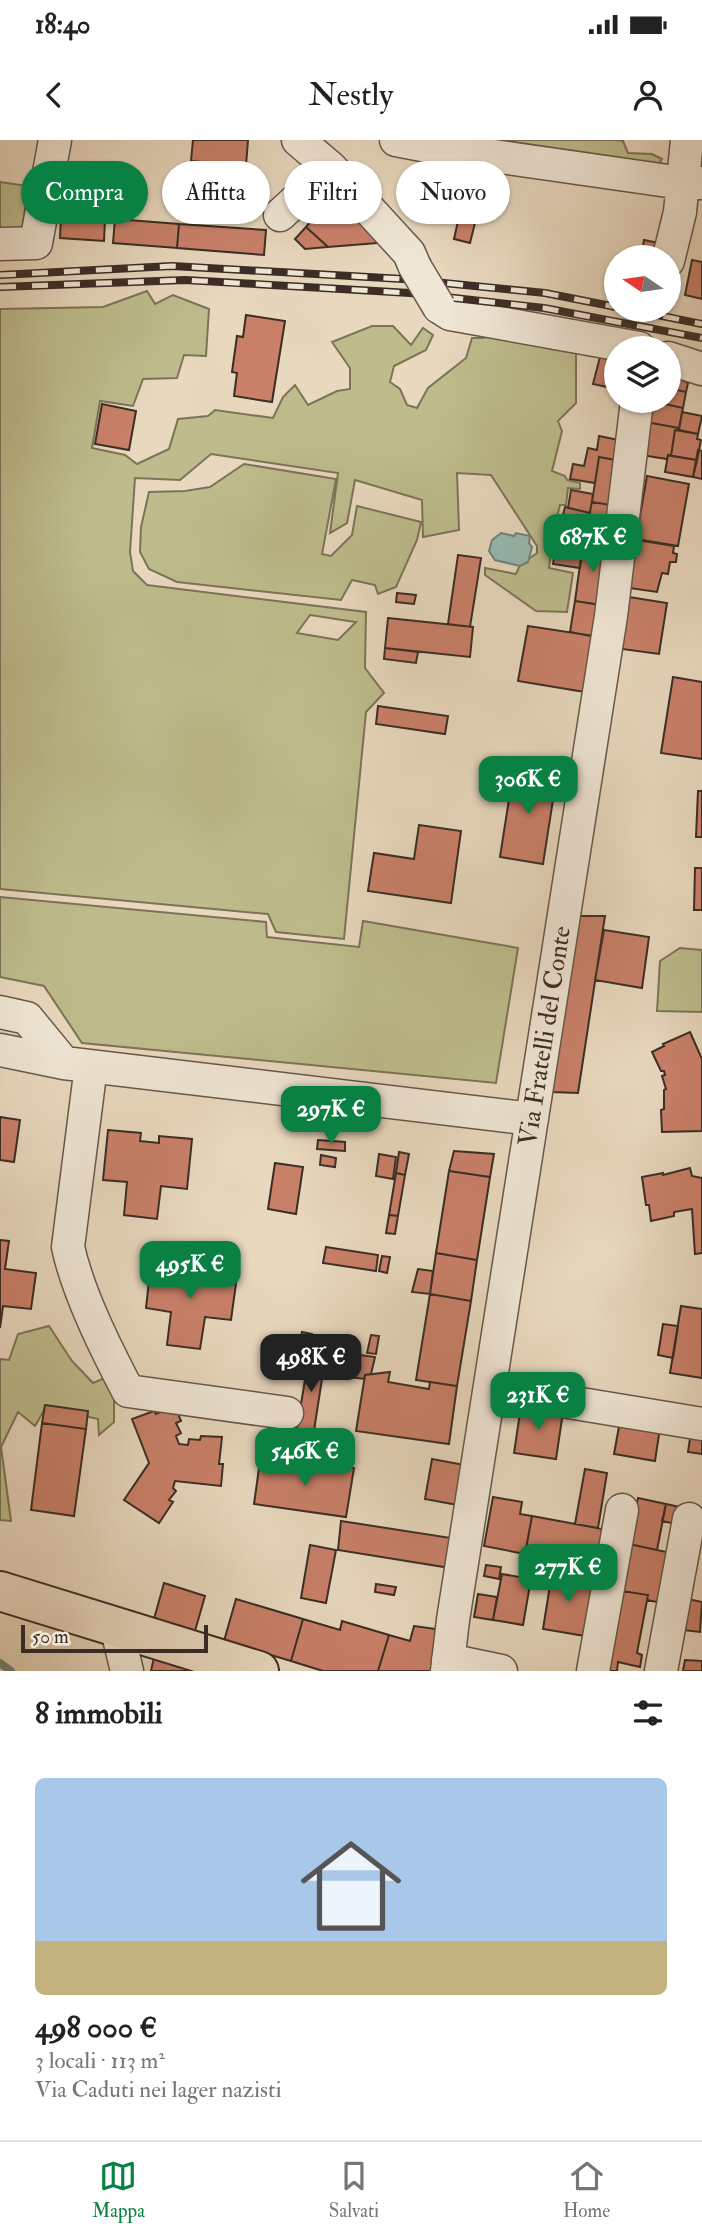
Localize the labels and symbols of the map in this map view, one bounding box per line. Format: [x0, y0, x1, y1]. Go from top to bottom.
north arrow [604, 245, 681, 322]
pin: 687K € [536, 514, 650, 574]
pin: 306K € [471, 756, 585, 816]
street label: Via Fratelli del Conte [512, 924, 578, 1148]
pin: 297K € [274, 1086, 388, 1146]
pin: 495K € [133, 1242, 247, 1301]
pin: 498K € [254, 1334, 368, 1394]
pin: 231K € [481, 1372, 595, 1432]
pin: 546K € [248, 1428, 362, 1488]
pin: 277K € [511, 1544, 625, 1604]
scale bar [21, 1622, 208, 1654]

